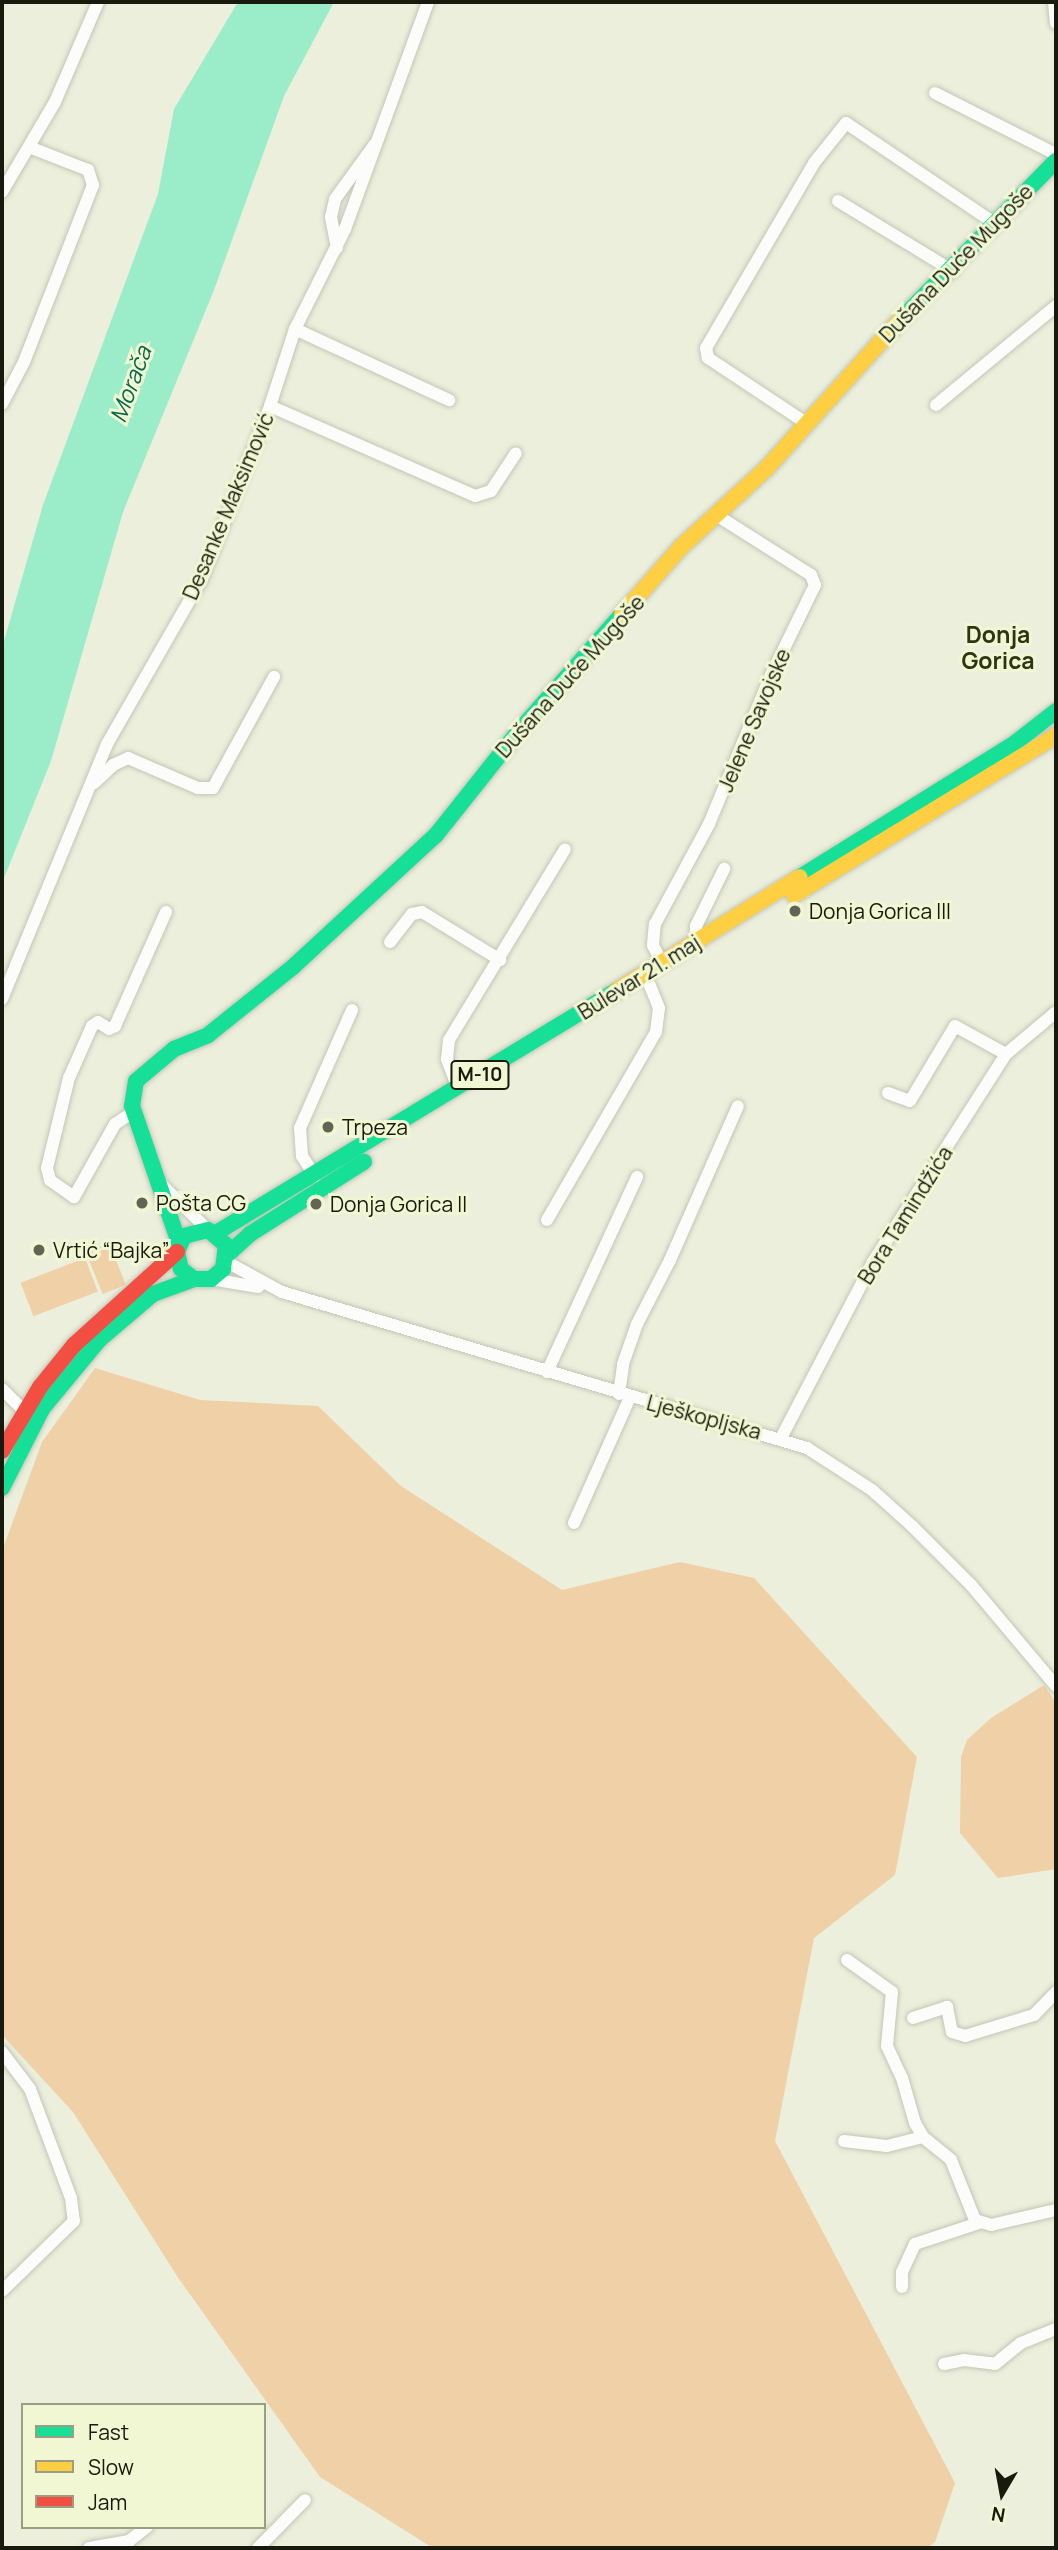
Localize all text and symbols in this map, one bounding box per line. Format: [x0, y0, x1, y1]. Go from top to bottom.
street label: Dušana Duće Mugoše [874, 179, 1038, 347]
water label: Morača [104, 342, 156, 426]
street label: Desanke Maksimović [177, 409, 279, 603]
street label: Dušana Duće Mugoše [490, 589, 650, 763]
district label: Donja Gorica [962, 620, 1034, 674]
street label: Jelene Savojske [712, 644, 796, 796]
place label: Donja Gorica III [809, 898, 951, 924]
marker: Donja Gorica III [787, 903, 803, 919]
street label: Bulevar 21. maj [573, 929, 705, 1025]
road number: M-10 [450, 1060, 510, 1091]
place label: Trpeza [342, 1114, 408, 1140]
marker: Trpeza [320, 1119, 336, 1135]
street label: Bora Tamindžića [852, 1141, 958, 1289]
place label: Pošta CG [156, 1190, 246, 1216]
place label: Donja Gorica II [330, 1191, 467, 1217]
marker: Pošta CG [134, 1195, 150, 1211]
marker: Donja Gorica II [308, 1196, 324, 1212]
place label: Vrtić “Bajka” [53, 1237, 169, 1263]
marker: Vrtić “Bajka” [31, 1242, 47, 1258]
street label: Lješkopljska [644, 1390, 764, 1444]
legend [21, 2403, 266, 2529]
text: Fast [88, 2418, 129, 2446]
text: Slow [88, 2453, 134, 2481]
north arrow [967, 2459, 1037, 2529]
text: Jam [88, 2488, 127, 2516]
text: N [989, 2501, 1007, 2529]

